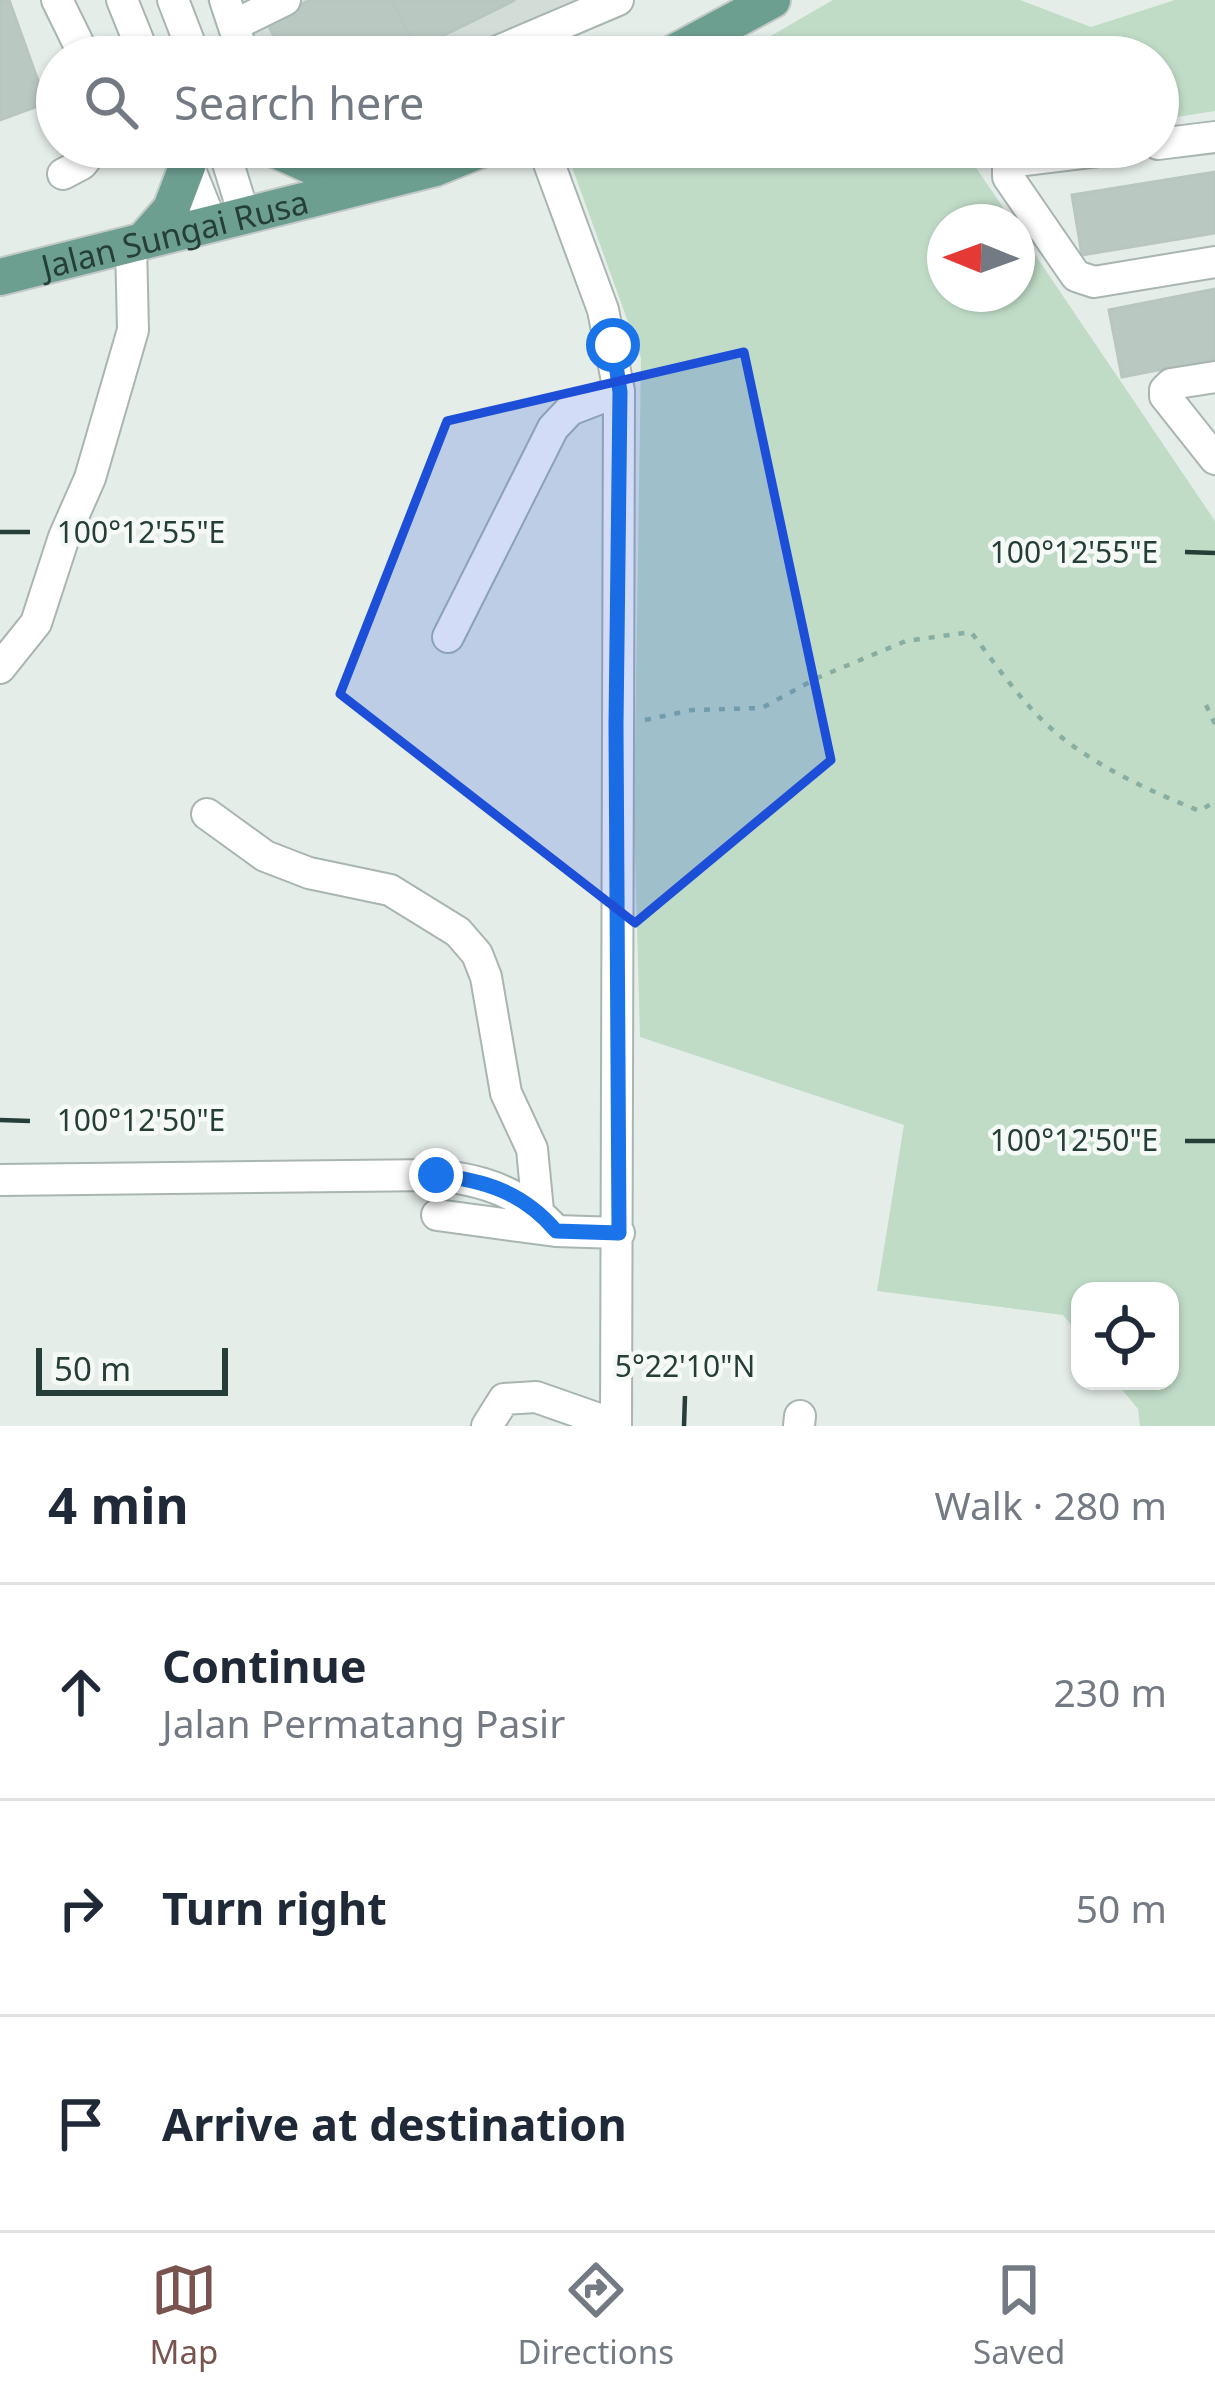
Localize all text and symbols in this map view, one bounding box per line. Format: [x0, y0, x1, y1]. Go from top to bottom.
search box [36, 36, 1179, 168]
icon: search [78, 69, 144, 135]
text: Search here [174, 72, 424, 133]
street label: Jalan Sungai Rusa [33, 178, 313, 289]
north arrow [927, 204, 1035, 312]
route start [586, 318, 640, 372]
text: 100°12'55"E [57, 511, 225, 552]
text: 100°12'55"E [990, 531, 1158, 572]
text: 100°12'50"E [57, 1099, 225, 1140]
text: 100°12'50"E [990, 1119, 1158, 1160]
route end [409, 1148, 463, 1202]
map controls [1071, 1282, 1179, 1390]
button: locate [1071, 1282, 1179, 1390]
scale bar [36, 1342, 228, 1395]
text: 5°22'10"N [615, 1345, 755, 1386]
text: 50 m [54, 1346, 131, 1391]
text: 4 min [48, 1469, 189, 1539]
text: Walk · 280 m [934, 1478, 1167, 1531]
text: Continue [162, 1635, 367, 1696]
icon: ahead [48, 1659, 114, 1725]
text: 230 m [1053, 1665, 1167, 1718]
text: Jalan Permatang Pasir [162, 1696, 565, 1749]
icon: right [48, 1875, 114, 1941]
text: Turn right [162, 1877, 387, 1938]
text: 50 m [1076, 1881, 1167, 1934]
icon: arrive [48, 2091, 114, 2157]
text: Arrive at destination [162, 2093, 627, 2154]
tab: Map [150, 2257, 218, 2374]
tab: Directions [517, 2257, 674, 2374]
tab: Saved [973, 2257, 1065, 2374]

